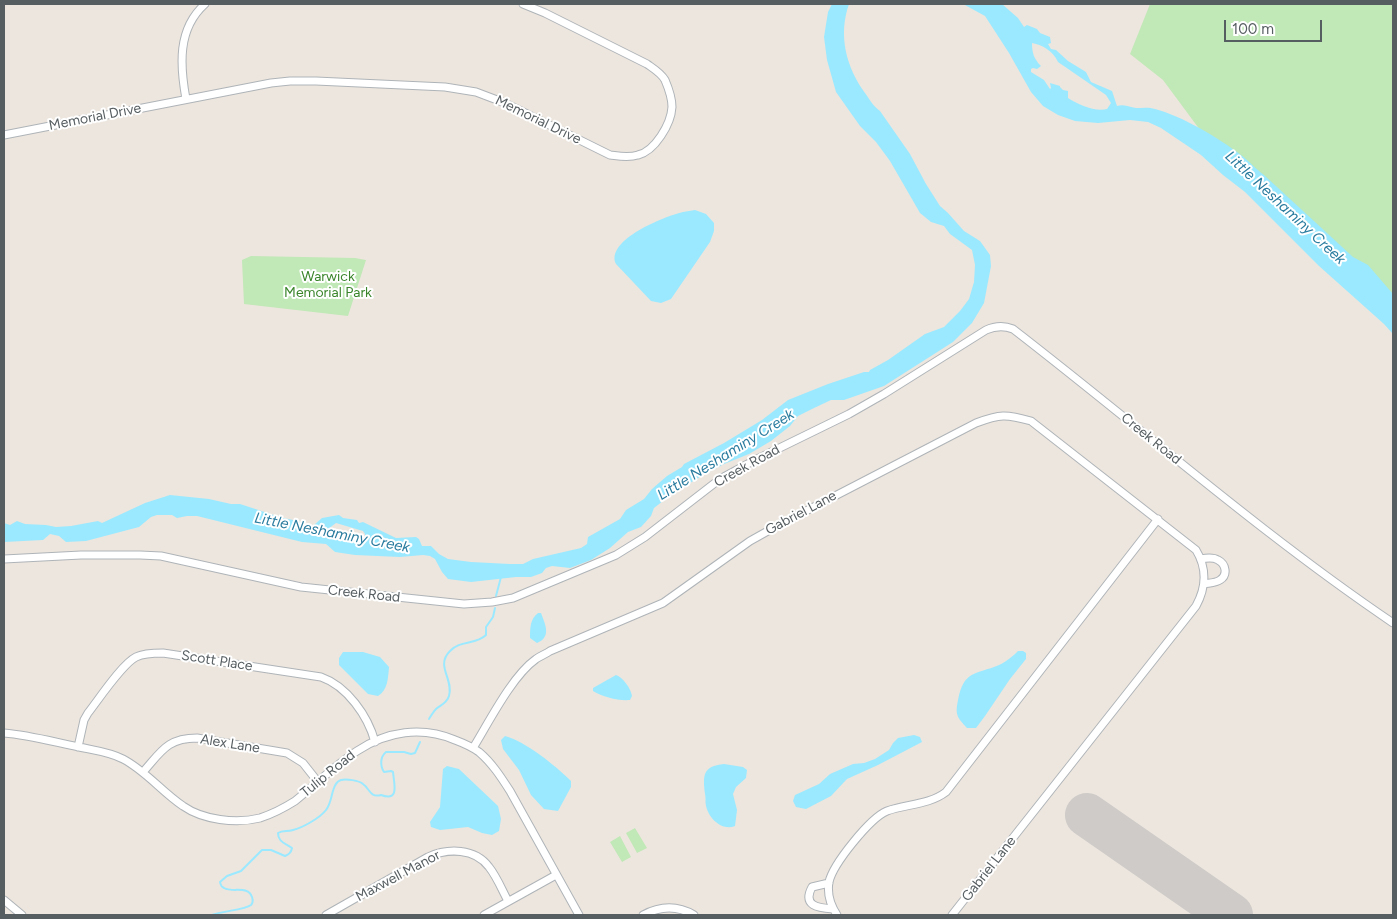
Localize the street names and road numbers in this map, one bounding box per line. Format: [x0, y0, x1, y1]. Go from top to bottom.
street label: Memorial Drive [492, 92, 584, 148]
street label: Memorial Drive [47, 100, 143, 134]
street label: Creek Road [1118, 410, 1184, 468]
street label: Creek Road [711, 441, 783, 491]
street label: Gabriel Lane [763, 487, 839, 539]
street label: Creek Road [327, 582, 401, 606]
street label: Scott Place [180, 647, 254, 675]
street label: Alex Lane [199, 731, 261, 757]
street label: Tulip Road [297, 747, 359, 801]
street label: Gabriel Lane [958, 833, 1020, 905]
street label: Maxwell Manor [353, 847, 443, 905]

